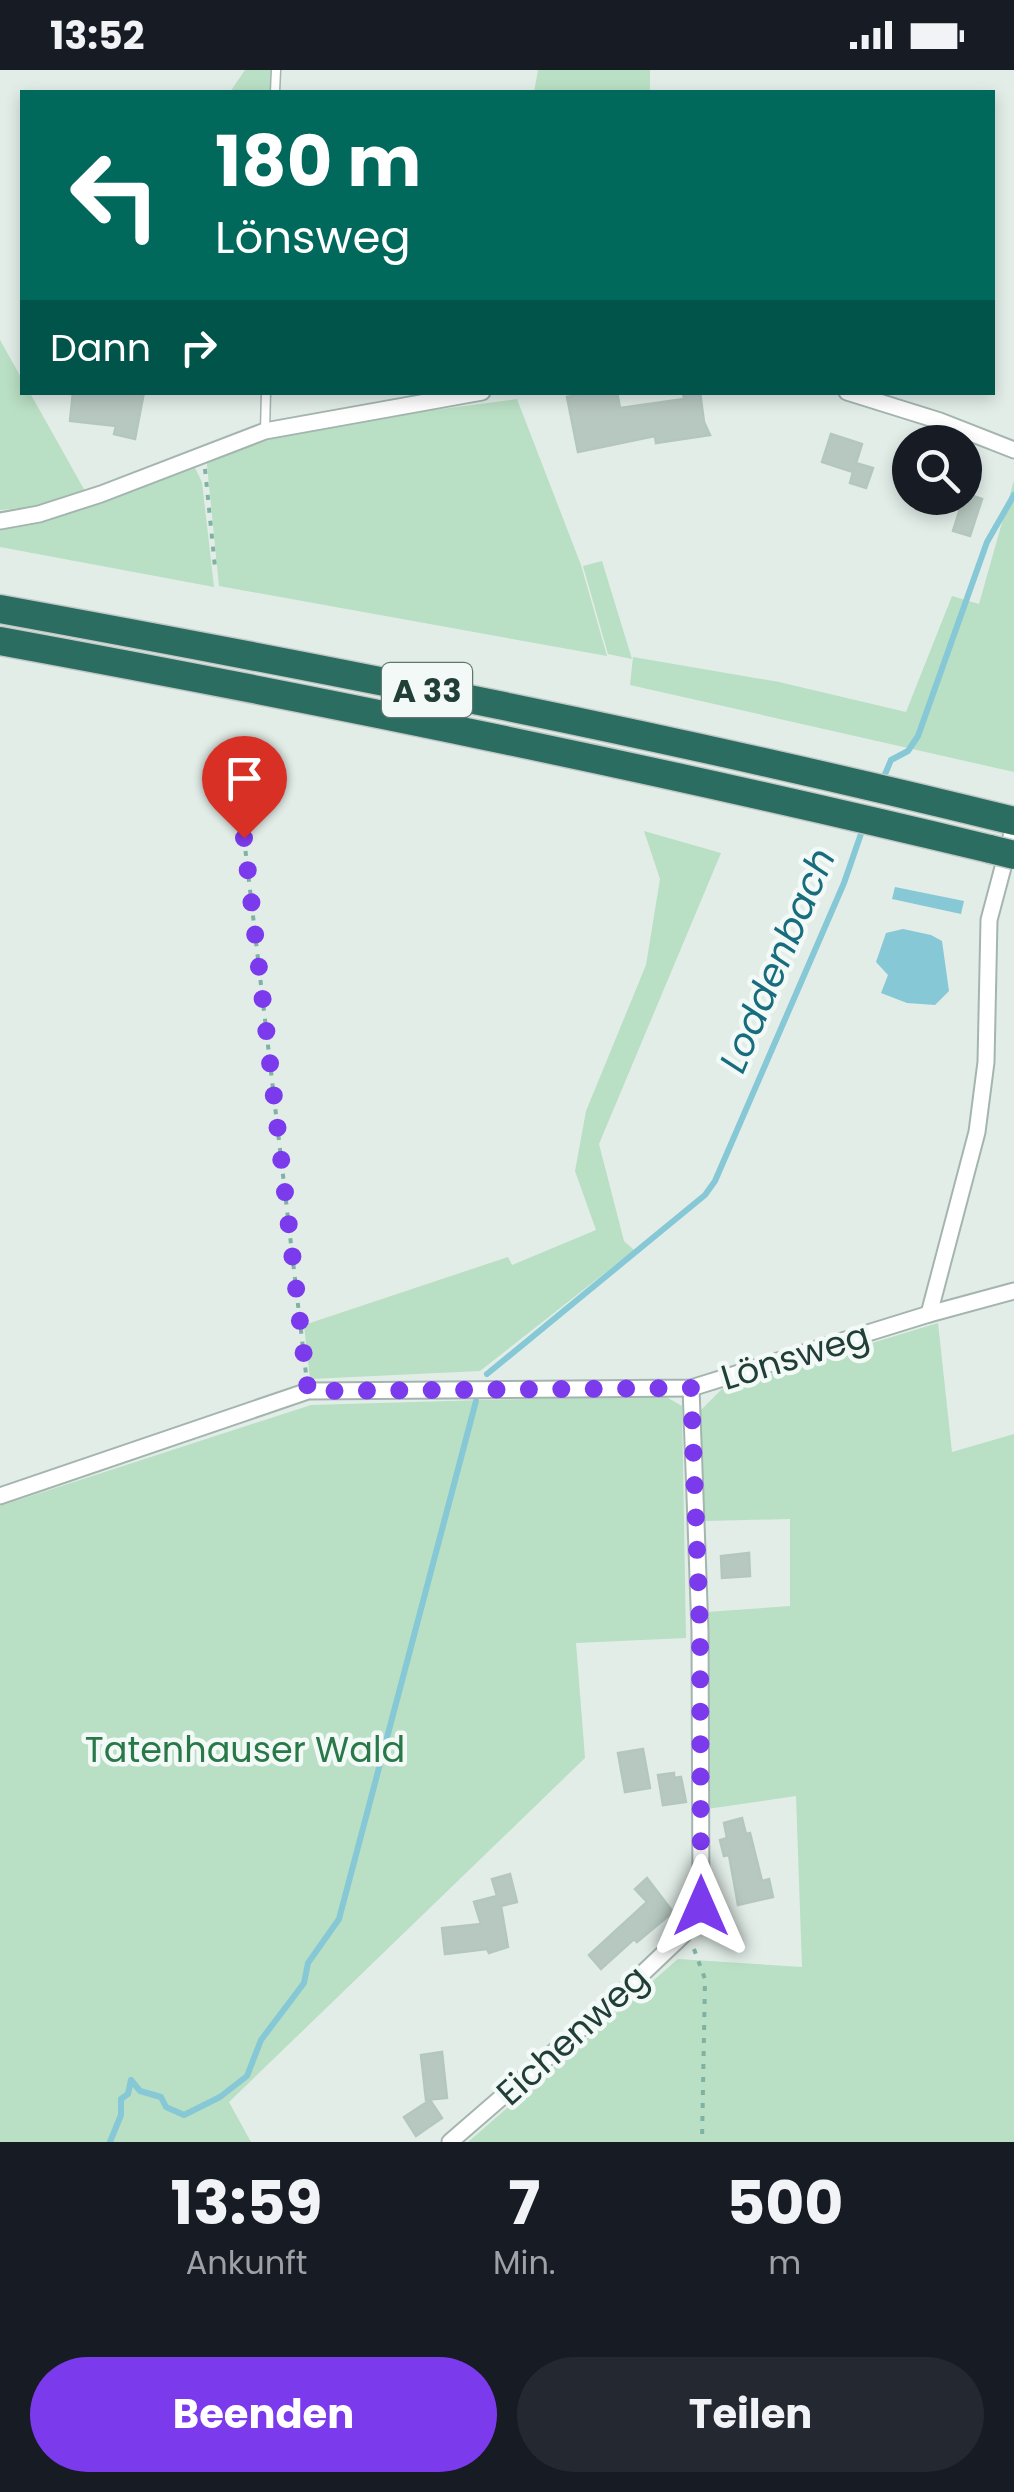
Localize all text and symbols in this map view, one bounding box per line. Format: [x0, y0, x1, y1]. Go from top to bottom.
text: 13:52 [50, 9, 144, 62]
text: 180 m [215, 112, 421, 211]
icon: left [50, 130, 180, 260]
text: Lönsweg [215, 206, 411, 269]
icon: right [171, 320, 226, 375]
text: Dann [50, 321, 151, 374]
map controls [892, 425, 982, 515]
button: search [892, 425, 982, 515]
road number: A 33 [382, 663, 472, 717]
pin [202, 736, 287, 839]
icon: arrive [217, 751, 272, 806]
water label: Loddenbach [706, 840, 848, 1080]
street label: Lönsweg [715, 1310, 875, 1402]
park label: Tatenhauser Wald [85, 1725, 405, 1774]
position arrow [649, 1854, 753, 1958]
street label: Eichenweg [486, 1954, 658, 2116]
text: 13:59 [171, 2161, 322, 2245]
text: 7 [508, 2161, 540, 2245]
text: 500 [726, 2161, 843, 2245]
text: Ankunft [186, 2240, 307, 2285]
text: Min. [493, 2240, 556, 2285]
text: m [768, 2240, 801, 2285]
button: Beenden [30, 2357, 497, 2472]
button: Teilen [517, 2357, 984, 2472]

